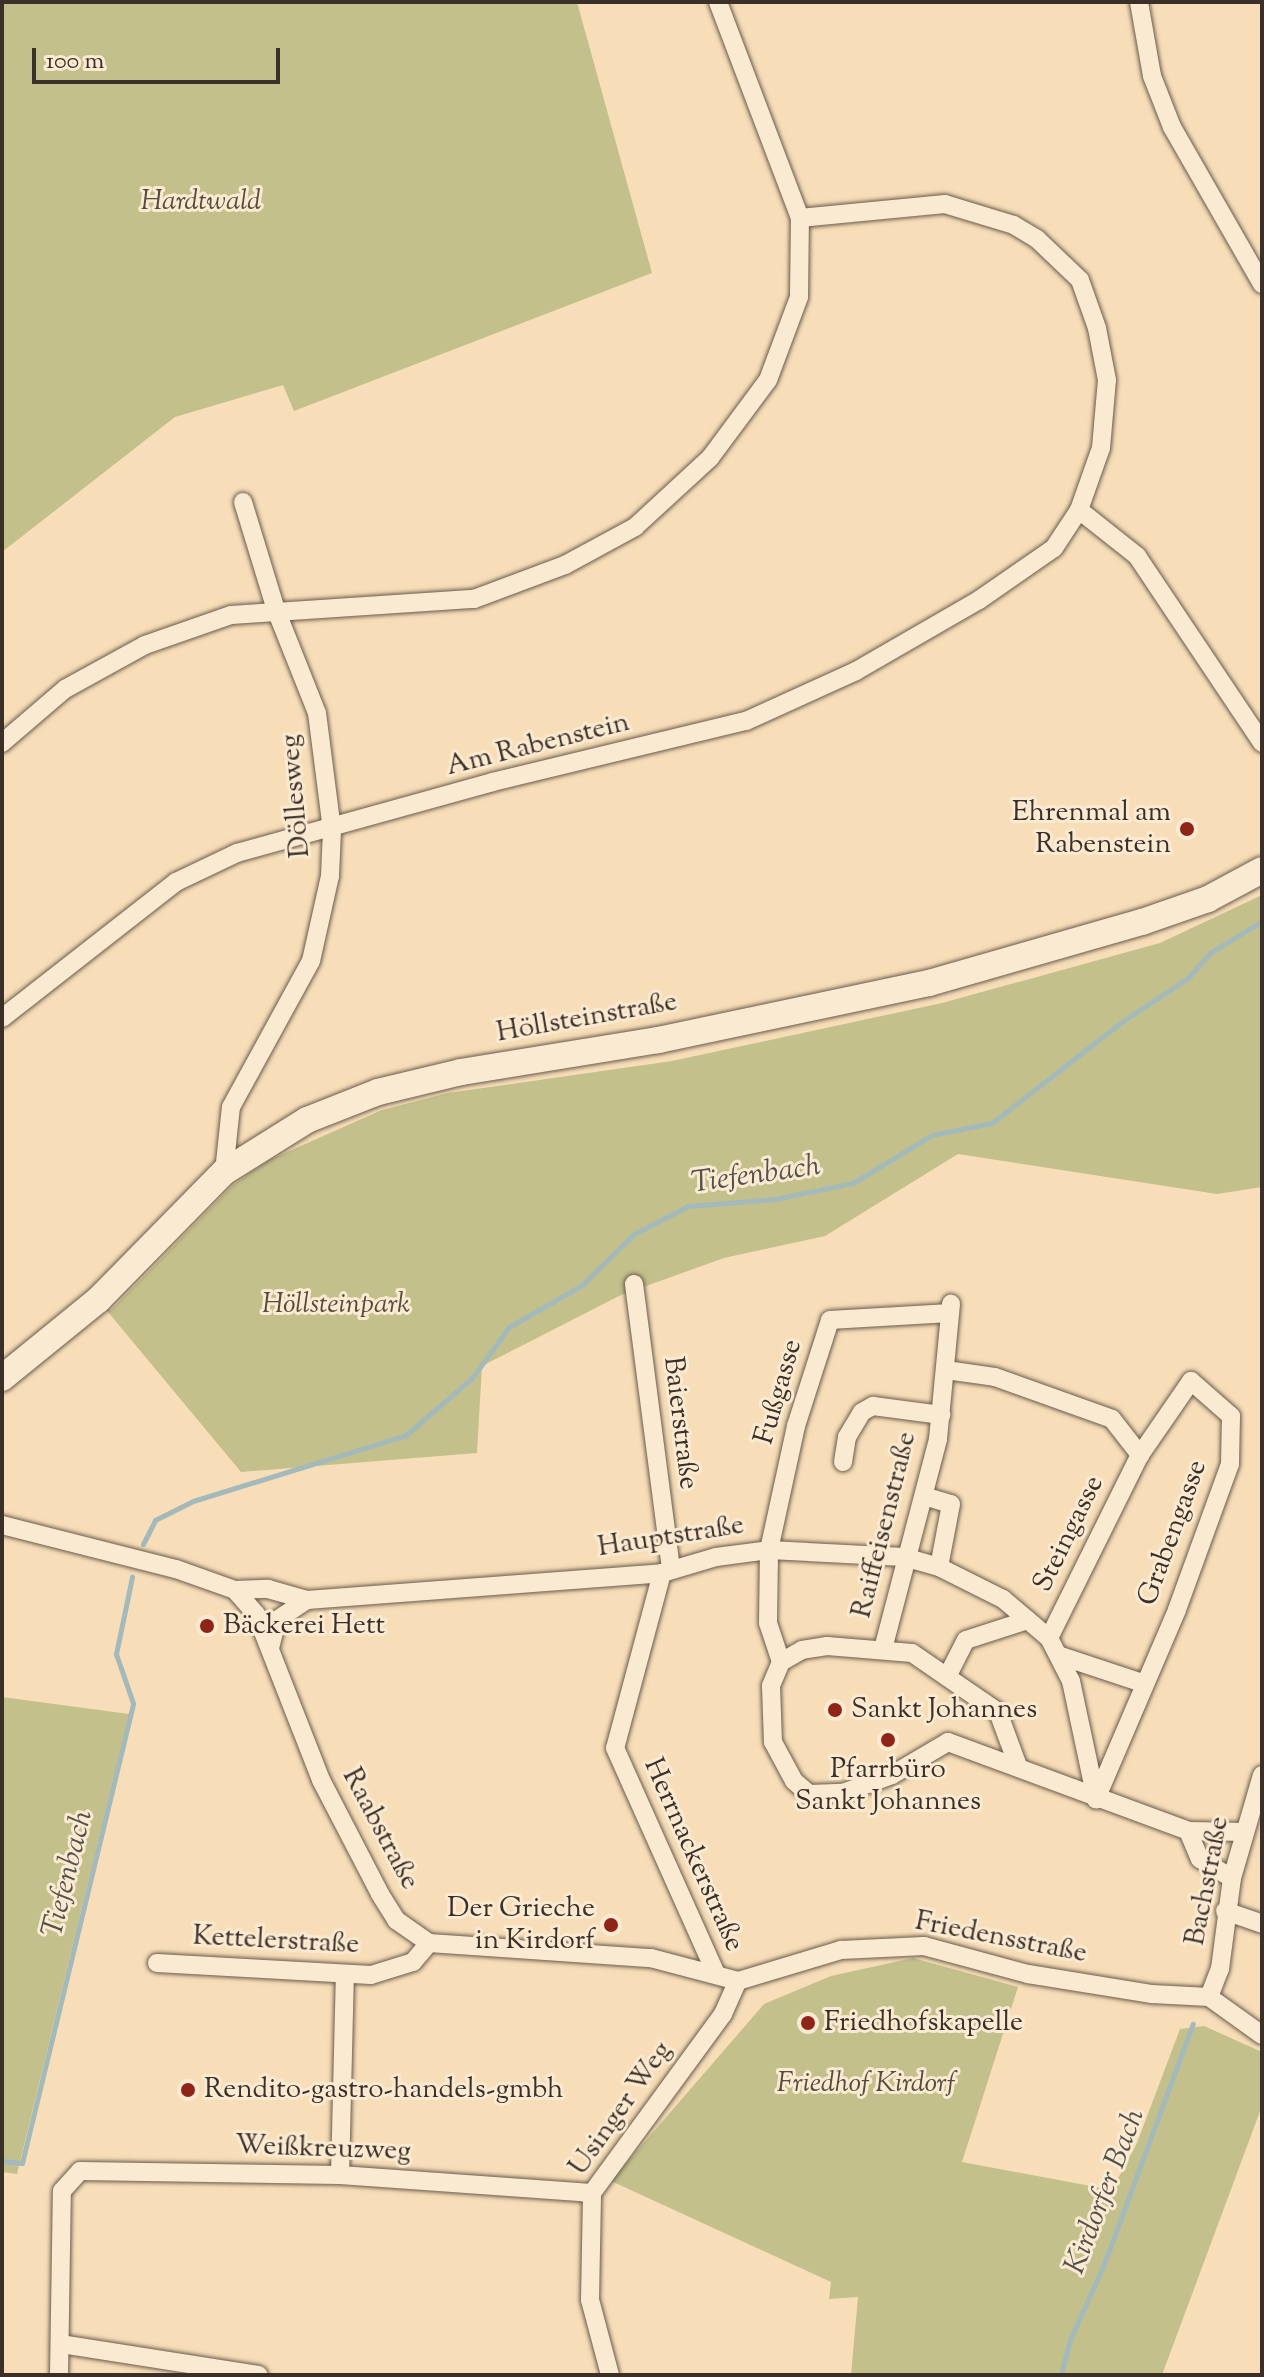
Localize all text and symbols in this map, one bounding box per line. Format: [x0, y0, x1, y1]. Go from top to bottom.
scale bar [36, 32, 284, 82]
text: 100 m [46, 45, 104, 79]
park label: Hardtwald [141, 185, 261, 219]
street label: Am Rabenstein [443, 706, 633, 784]
street label: Döllesweg [274, 733, 318, 859]
place label: Ehrenmal am Rabenstein [1012, 796, 1171, 862]
marker: Ehrenmal am Rabenstein [1178, 820, 1196, 838]
street label: Höllsteinstraße [494, 986, 680, 1050]
water label: Tiefenbach [689, 1149, 823, 1203]
park label: Höllsteinpark [262, 1288, 410, 1322]
street label: Fußgasse [748, 1336, 810, 1448]
street label: Baierstraße [655, 1355, 705, 1491]
street label: Raiffeisenstraße [846, 1428, 924, 1622]
street label: Grabengasse [1131, 1456, 1215, 1610]
street label: Steingasse [1026, 1470, 1112, 1598]
street label: Hauptstraße [596, 1509, 746, 1565]
place label: Bäckerei Hett [223, 1609, 385, 1643]
marker: Bäckerei Hett [198, 1617, 216, 1635]
place label: Sankt Johannes [851, 1693, 1037, 1727]
marker: Sankt Johannes [826, 1701, 844, 1719]
marker: Pfarrbüro Sankt Johannes [879, 1731, 897, 1749]
street label: Herrnackerstraße [635, 1753, 751, 1957]
place label: Pfarrbüro Sankt Johannes [795, 1753, 981, 1819]
street label: Raabstraße [334, 1763, 426, 1895]
water label: Tiefenbach [36, 1807, 102, 1941]
street label: Bachstraße [1179, 1814, 1237, 1948]
place label: Der Grieche in Kirdorf [447, 1892, 595, 1958]
street label: Friedensstraße [912, 1905, 1090, 1971]
marker: Der Grieche in Kirdorf [602, 1916, 620, 1934]
street label: Kettelerstraße [192, 1920, 360, 1962]
place label: Friedhofskapelle [824, 2006, 1023, 2040]
marker: Friedhofskapelle [799, 2014, 817, 2032]
street label: Usinger Weg [562, 2035, 680, 2183]
park label: Friedhof Kirdorf [777, 2067, 955, 2101]
place label: Rendito-gastro-handels-gmbh [204, 2073, 564, 2107]
marker: Rendito-gastro-handels-gmbh [179, 2081, 197, 2099]
water label: Kirdorfer Bach [1058, 2104, 1154, 2280]
street label: Weißkreuzweg [234, 2129, 412, 2169]

